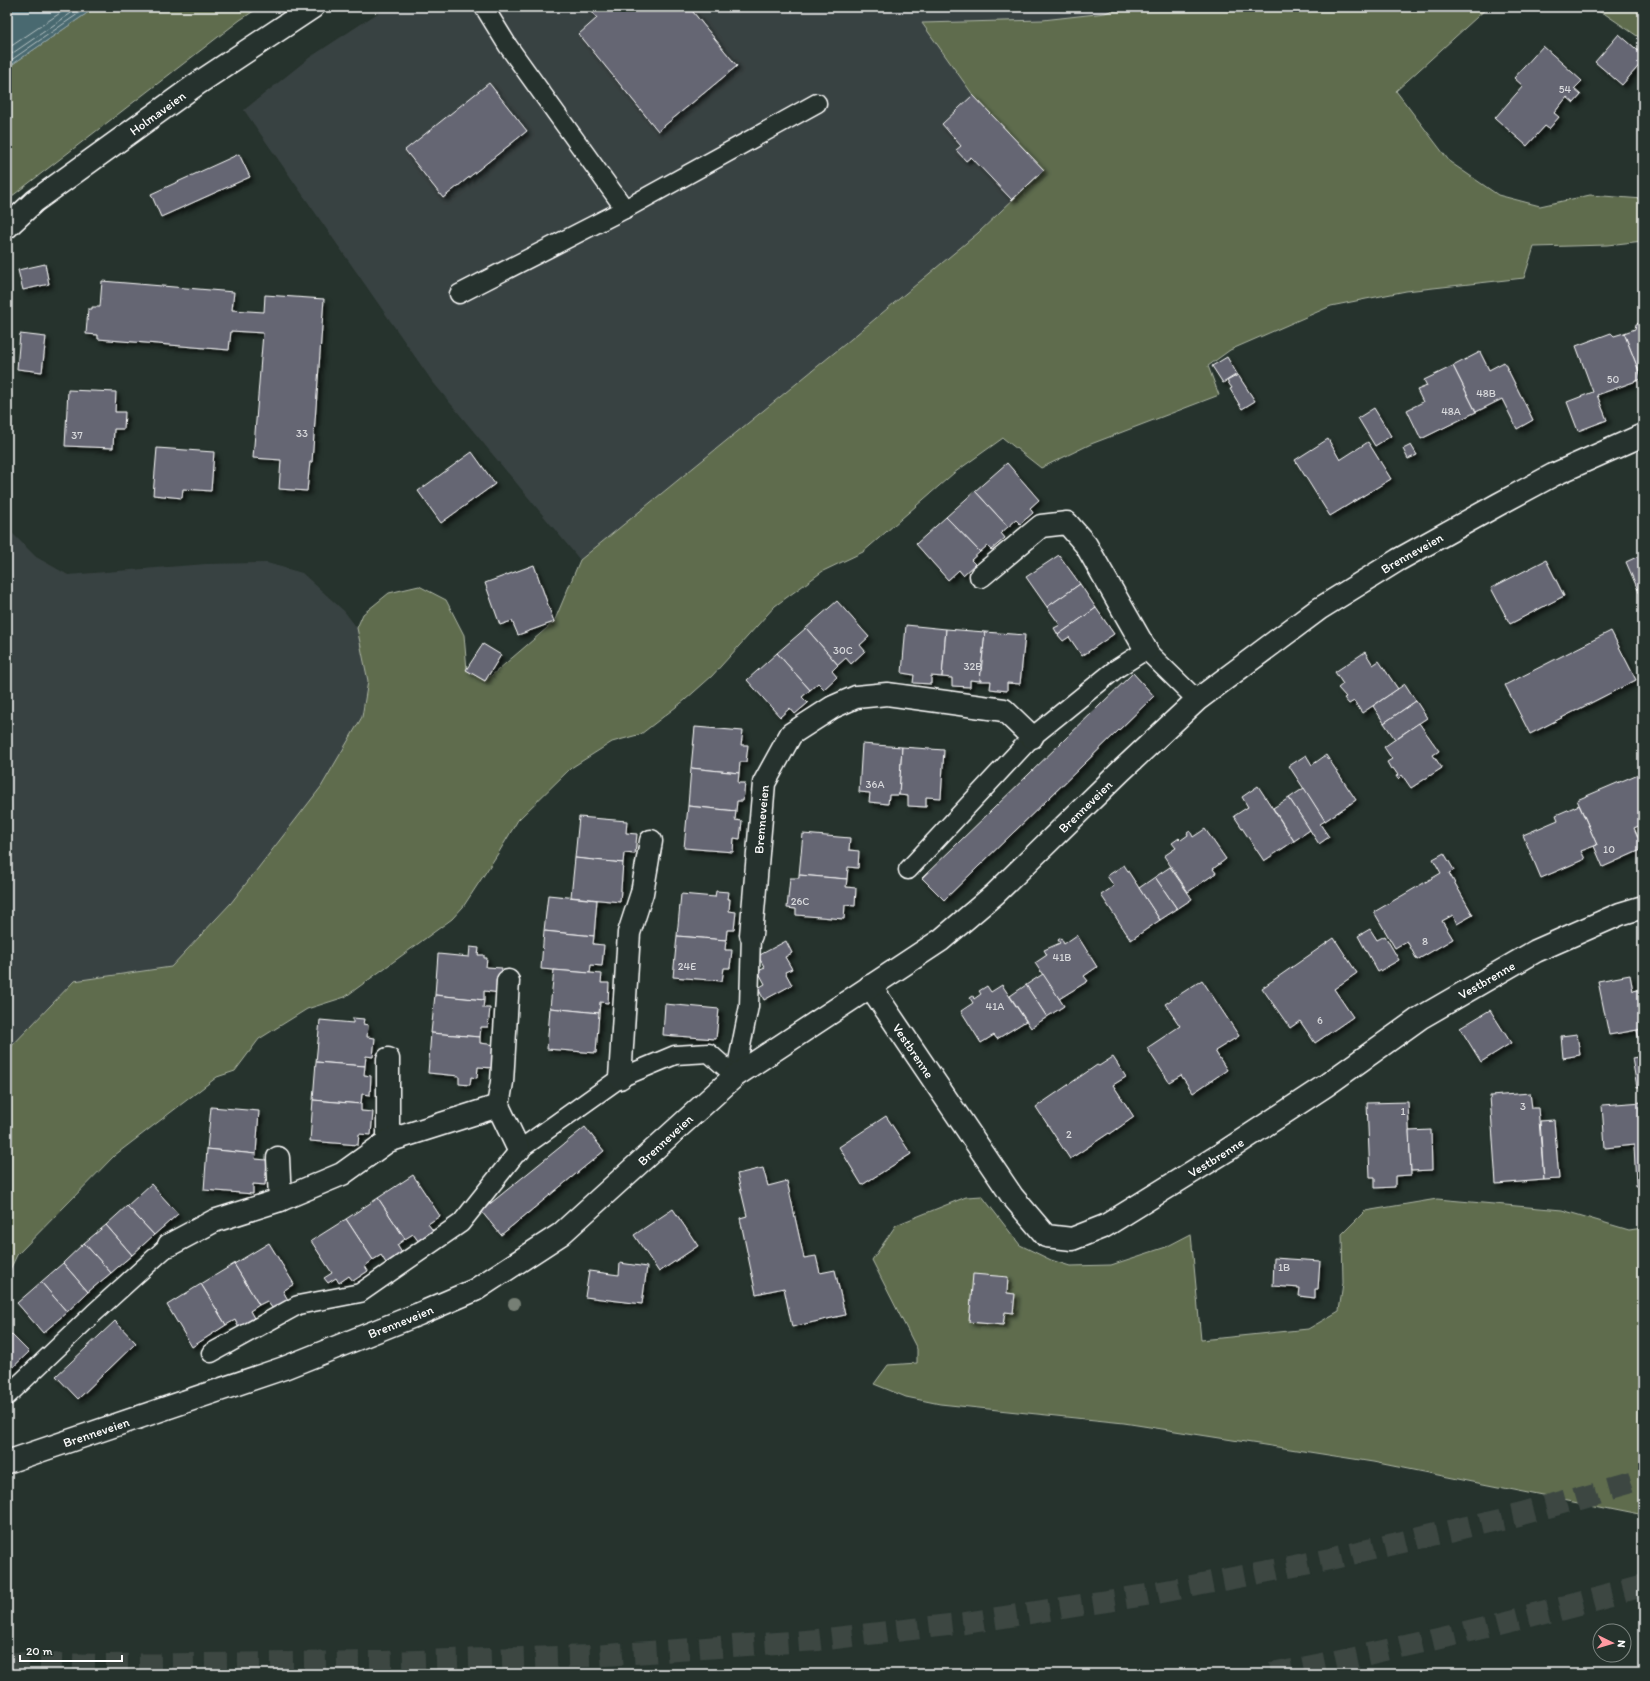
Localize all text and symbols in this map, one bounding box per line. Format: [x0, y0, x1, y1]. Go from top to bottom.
house number: 54 [1559, 83, 1572, 96]
street label: Holmaveien [127, 88, 189, 138]
house number: 50 [1607, 373, 1619, 386]
house number: 48B [1476, 387, 1496, 400]
house number: 48A [1441, 405, 1461, 418]
house number: 33 [296, 427, 308, 440]
house number: 37 [71, 429, 83, 442]
street label: Brenneveien [1378, 530, 1446, 577]
house number: 30C [833, 644, 853, 657]
house number: 32B [964, 660, 982, 673]
street label: Brenneveien [1055, 777, 1115, 836]
house number: 36A [866, 778, 884, 791]
street label: Brenneveien [751, 784, 772, 855]
house number: 10 [1603, 843, 1615, 856]
house number: 26C [791, 895, 809, 908]
house number: 8 [1422, 935, 1428, 948]
house number: 41B [1053, 951, 1071, 964]
street label: Vestbrenne [1456, 958, 1518, 1002]
house number: 24E [678, 960, 696, 973]
house number: 41A [986, 1000, 1004, 1013]
house number: 6 [1317, 1014, 1323, 1027]
street label: Vestbrenne [889, 1021, 937, 1081]
house number: 3 [1520, 1100, 1526, 1113]
house number: 1 [1400, 1105, 1406, 1118]
street label: Brenneveien [635, 1111, 696, 1169]
house number: 2 [1066, 1128, 1072, 1141]
street label: Vestbrenne [1185, 1135, 1247, 1181]
house number: 1B [1278, 1261, 1290, 1274]
street label: Brenneveien [366, 1302, 436, 1342]
street label: Brenneveien [61, 1414, 131, 1450]
north arrow [1592, 1623, 1632, 1663]
scale bar [20, 1637, 122, 1663]
text: N [1615, 1640, 1628, 1648]
text: 20 m [26, 1644, 53, 1658]

